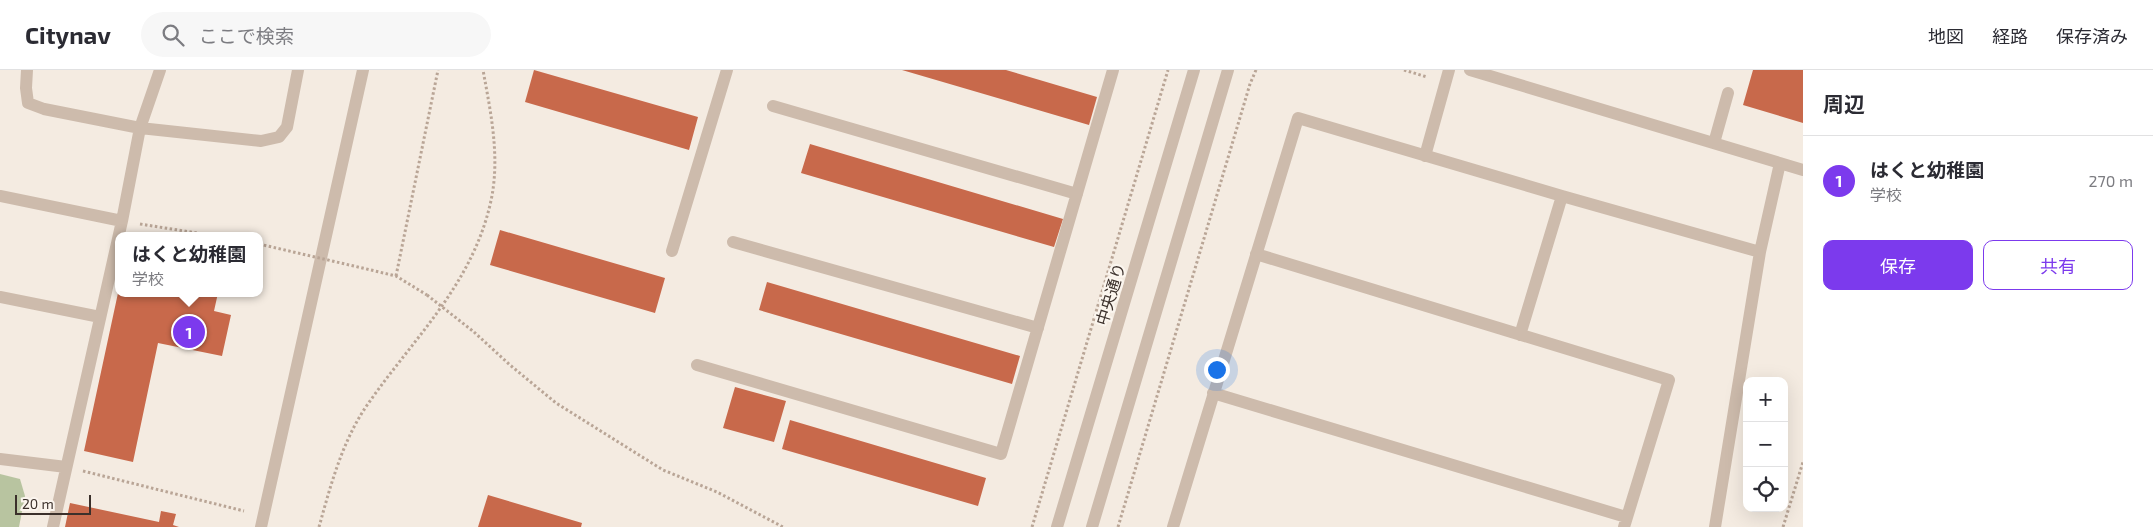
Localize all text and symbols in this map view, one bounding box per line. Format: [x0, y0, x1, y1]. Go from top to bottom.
search box [141, 12, 491, 57]
text: Citynav [25, 20, 111, 49]
icon: search [159, 21, 187, 49]
text: ここで検索 [199, 24, 294, 47]
text: 地図 [1928, 25, 1964, 47]
text: 経路 [1992, 25, 2028, 47]
text: 保存済み [2056, 25, 2128, 47]
text: 周辺 [1823, 91, 1865, 116]
text: はくと幼稚園 [1870, 158, 1984, 181]
text: 1 [1836, 171, 1842, 190]
text: 270 m [2089, 171, 2133, 190]
text: 学校 [1870, 185, 1902, 204]
popup [115, 232, 263, 297]
button: 保存 [1823, 240, 1973, 290]
button: 共有 [1983, 240, 2133, 290]
text: はくと幼稚園 [132, 242, 246, 265]
street label: 中央通り [1092, 261, 1128, 327]
text: 学校 [132, 269, 164, 288]
pin: 1 [173, 313, 205, 351]
your location [1204, 357, 1230, 383]
map controls [1743, 377, 1788, 512]
button: + [1743, 377, 1788, 422]
button: − [1743, 422, 1788, 467]
button: locate [1743, 467, 1788, 512]
scale bar [15, 492, 91, 515]
text: 20 m [22, 495, 54, 512]

